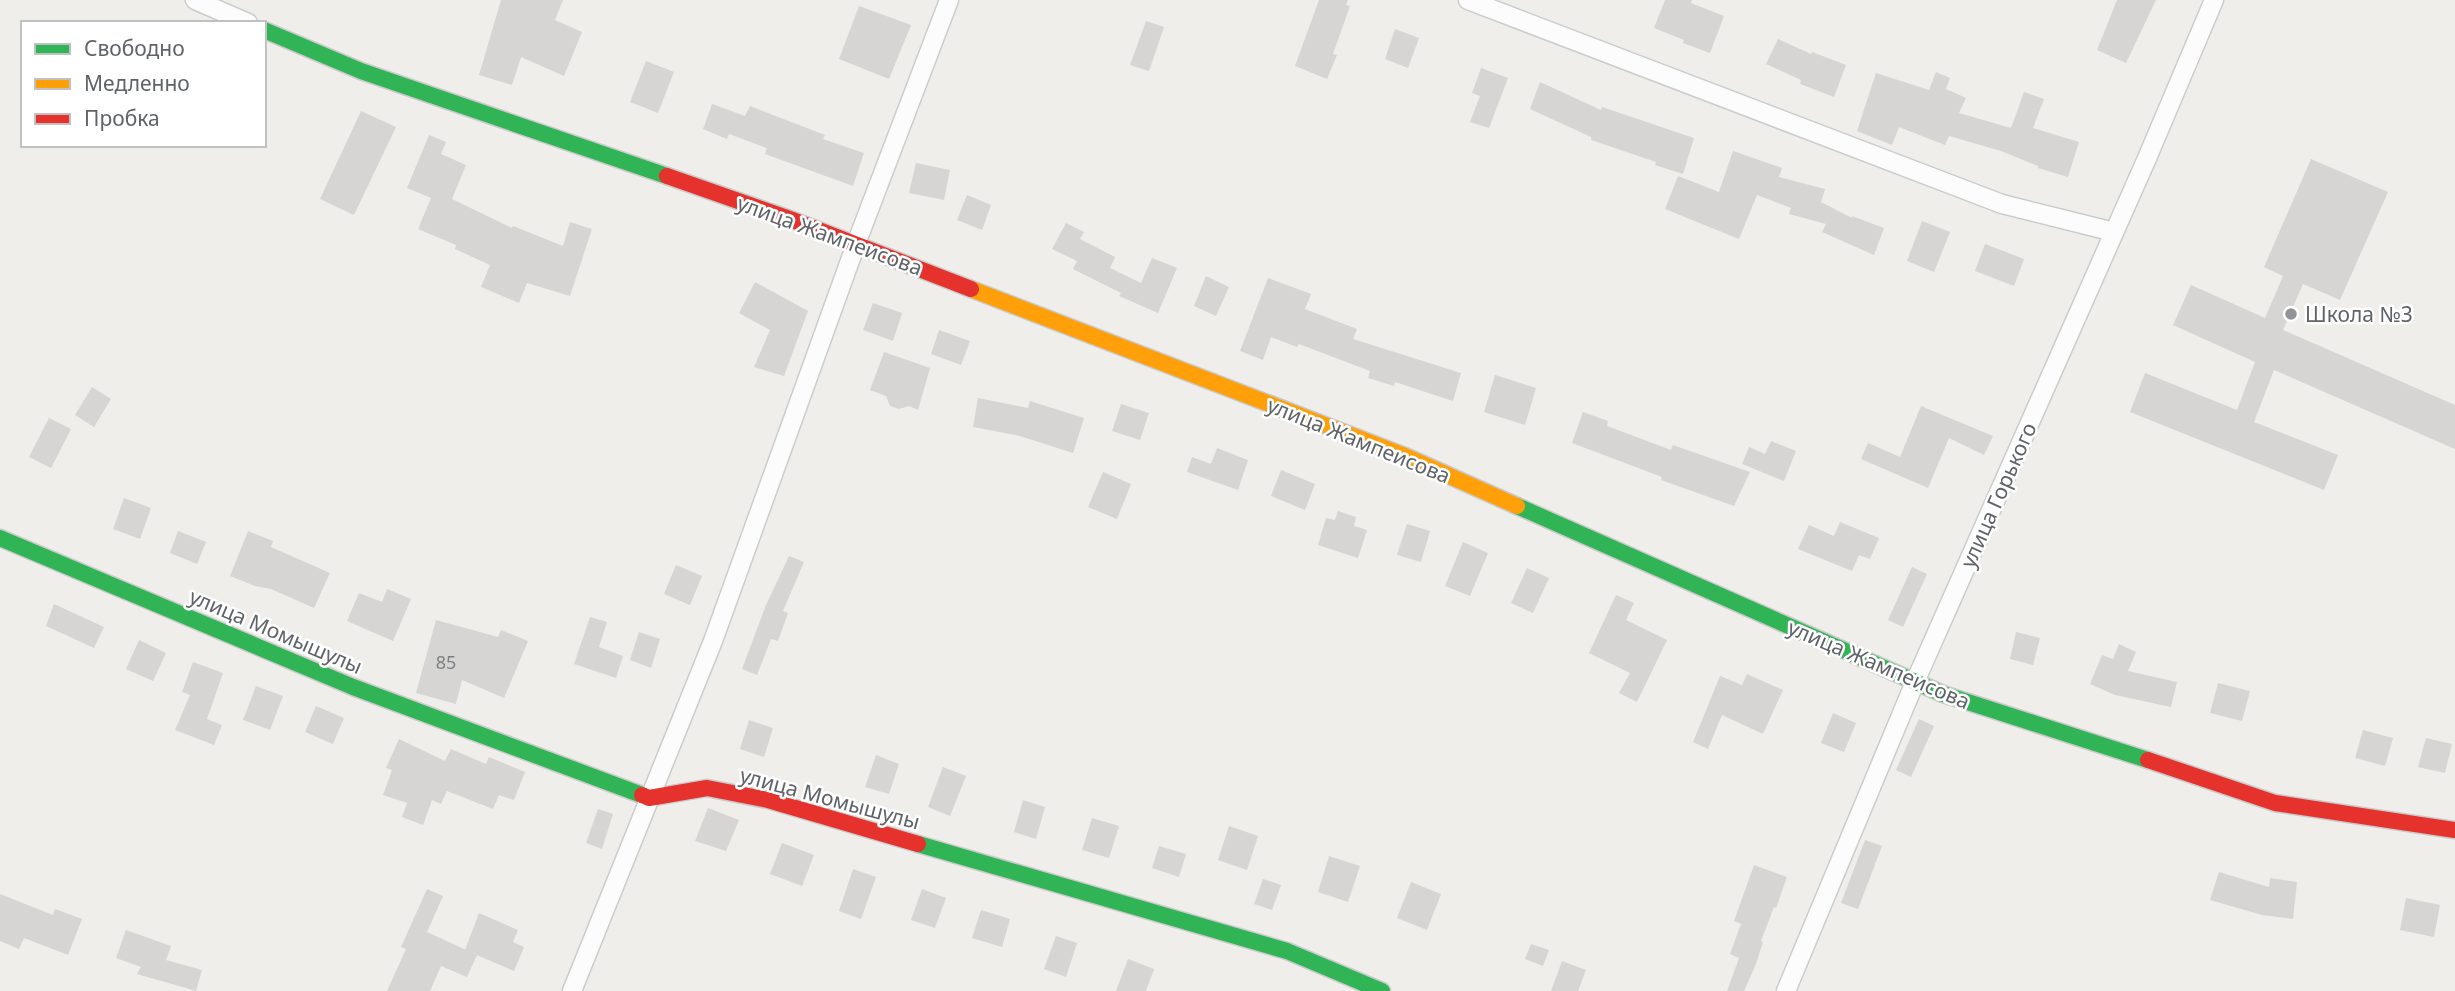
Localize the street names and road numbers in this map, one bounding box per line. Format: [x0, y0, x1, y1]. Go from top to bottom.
street label: улица Жампеисова [734, 188, 926, 282]
street label: улица Жампеисова [1263, 390, 1455, 490]
street label: улица Горького [1953, 418, 2043, 572]
street label: улица Момышулы [185, 582, 367, 680]
street label: улица Жампеисова [1784, 613, 1974, 715]
street label: улица Момышулы [737, 761, 923, 835]

